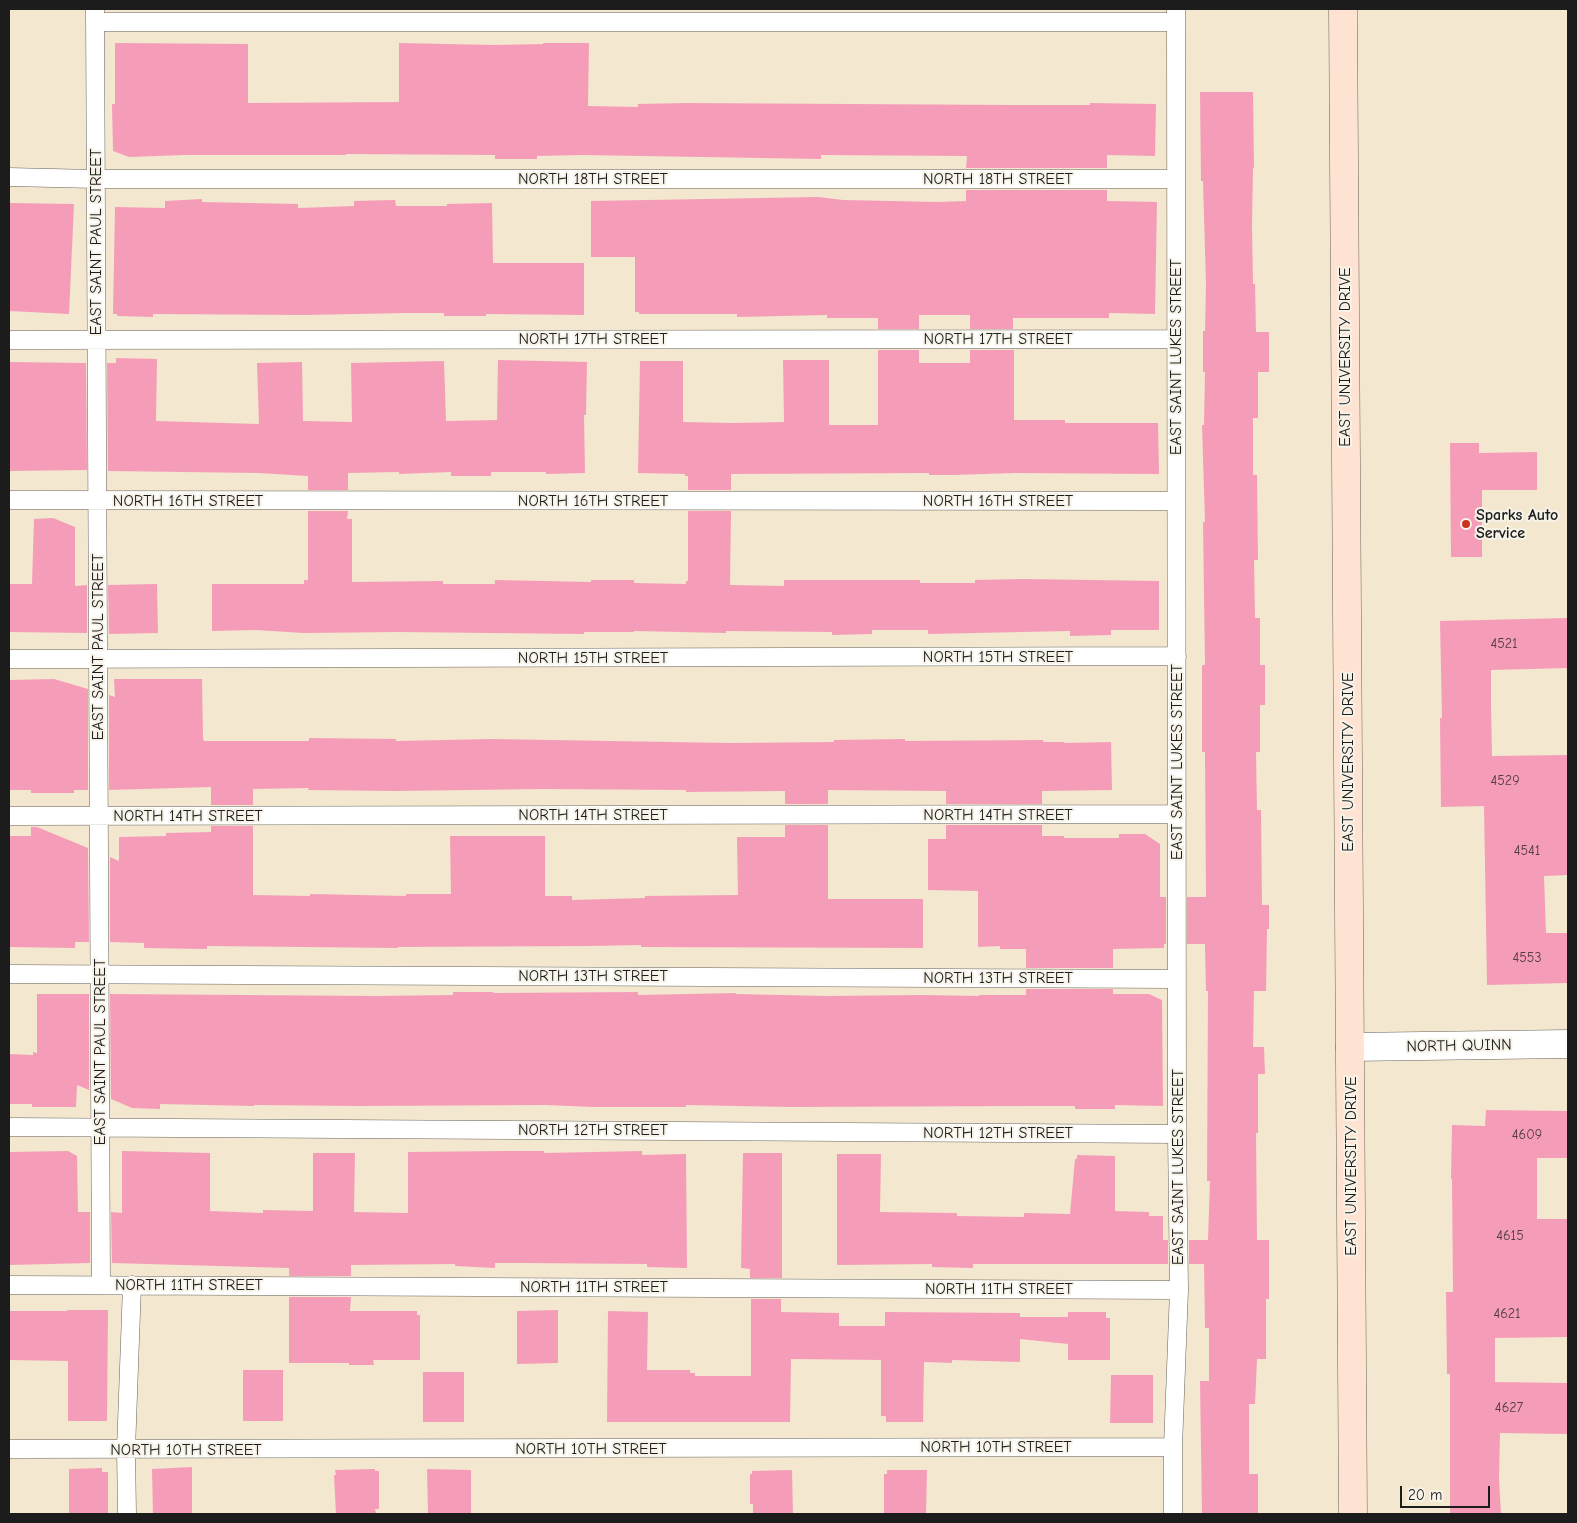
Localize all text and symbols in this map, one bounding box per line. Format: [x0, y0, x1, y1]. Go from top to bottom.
street label: EAST SAINT PAUL STREET [86, 149, 106, 335]
street label: NORTH 18TH STREET [518, 169, 668, 189]
street label: NORTH 18TH STREET [923, 169, 1073, 189]
street label: EAST SAINT LUKES STREET [1166, 259, 1186, 455]
street label: EAST UNIVERSITY DRIVE [1335, 267, 1355, 447]
street label: NORTH 17TH STREET [518, 329, 668, 349]
street label: NORTH 17TH STREET [923, 329, 1073, 349]
street label: NORTH 16TH STREET [113, 491, 263, 511]
street label: NORTH 16TH STREET [518, 491, 668, 511]
street label: NORTH 16TH STREET [923, 491, 1073, 511]
place label: Sparks Auto Service [1476, 505, 1558, 543]
marker: Sparks Auto Service [1460, 518, 1472, 530]
street label: EAST SAINT PAUL STREET [88, 554, 108, 740]
house number: 4521 [1490, 636, 1518, 652]
street label: NORTH 15TH STREET [923, 647, 1073, 667]
street label: NORTH 15TH STREET [518, 648, 668, 668]
street label: EAST SAINT LUKES STREET [1167, 664, 1187, 860]
street label: EAST UNIVERSITY DRIVE [1338, 672, 1358, 852]
house number: 4529 [1490, 773, 1520, 789]
street label: NORTH 14TH STREET [518, 805, 668, 825]
street label: NORTH 14TH STREET [923, 805, 1073, 825]
street label: NORTH 14TH STREET [113, 806, 263, 826]
house number: 4541 [1514, 843, 1540, 859]
house number: 4553 [1512, 950, 1542, 966]
street label: EAST SAINT PAUL STREET [90, 959, 110, 1145]
street label: NORTH 13TH STREET [518, 966, 668, 986]
street label: NORTH 13TH STREET [923, 968, 1073, 988]
street label: NORTH QUINN [1406, 1035, 1512, 1057]
street label: EAST SAINT LUKES STREET [1168, 1069, 1188, 1265]
street label: EAST UNIVERSITY DRIVE [1341, 1076, 1361, 1256]
street label: NORTH 12TH STREET [518, 1120, 668, 1140]
street label: NORTH 12TH STREET [923, 1123, 1073, 1143]
house number: 4609 [1512, 1127, 1542, 1143]
house number: 4615 [1496, 1228, 1524, 1244]
street label: NORTH 11TH STREET [115, 1275, 263, 1295]
street label: NORTH 11TH STREET [520, 1277, 668, 1297]
street label: NORTH 11TH STREET [925, 1279, 1073, 1299]
house number: 4621 [1493, 1306, 1521, 1322]
house number: 4627 [1495, 1400, 1523, 1416]
street label: NORTH 10TH STREET [920, 1437, 1072, 1457]
street label: NORTH 10TH STREET [515, 1439, 667, 1459]
street label: NORTH 10TH STREET [110, 1440, 262, 1460]
scale bar [1402, 1476, 1492, 1508]
text: 20 m [1408, 1486, 1442, 1504]

